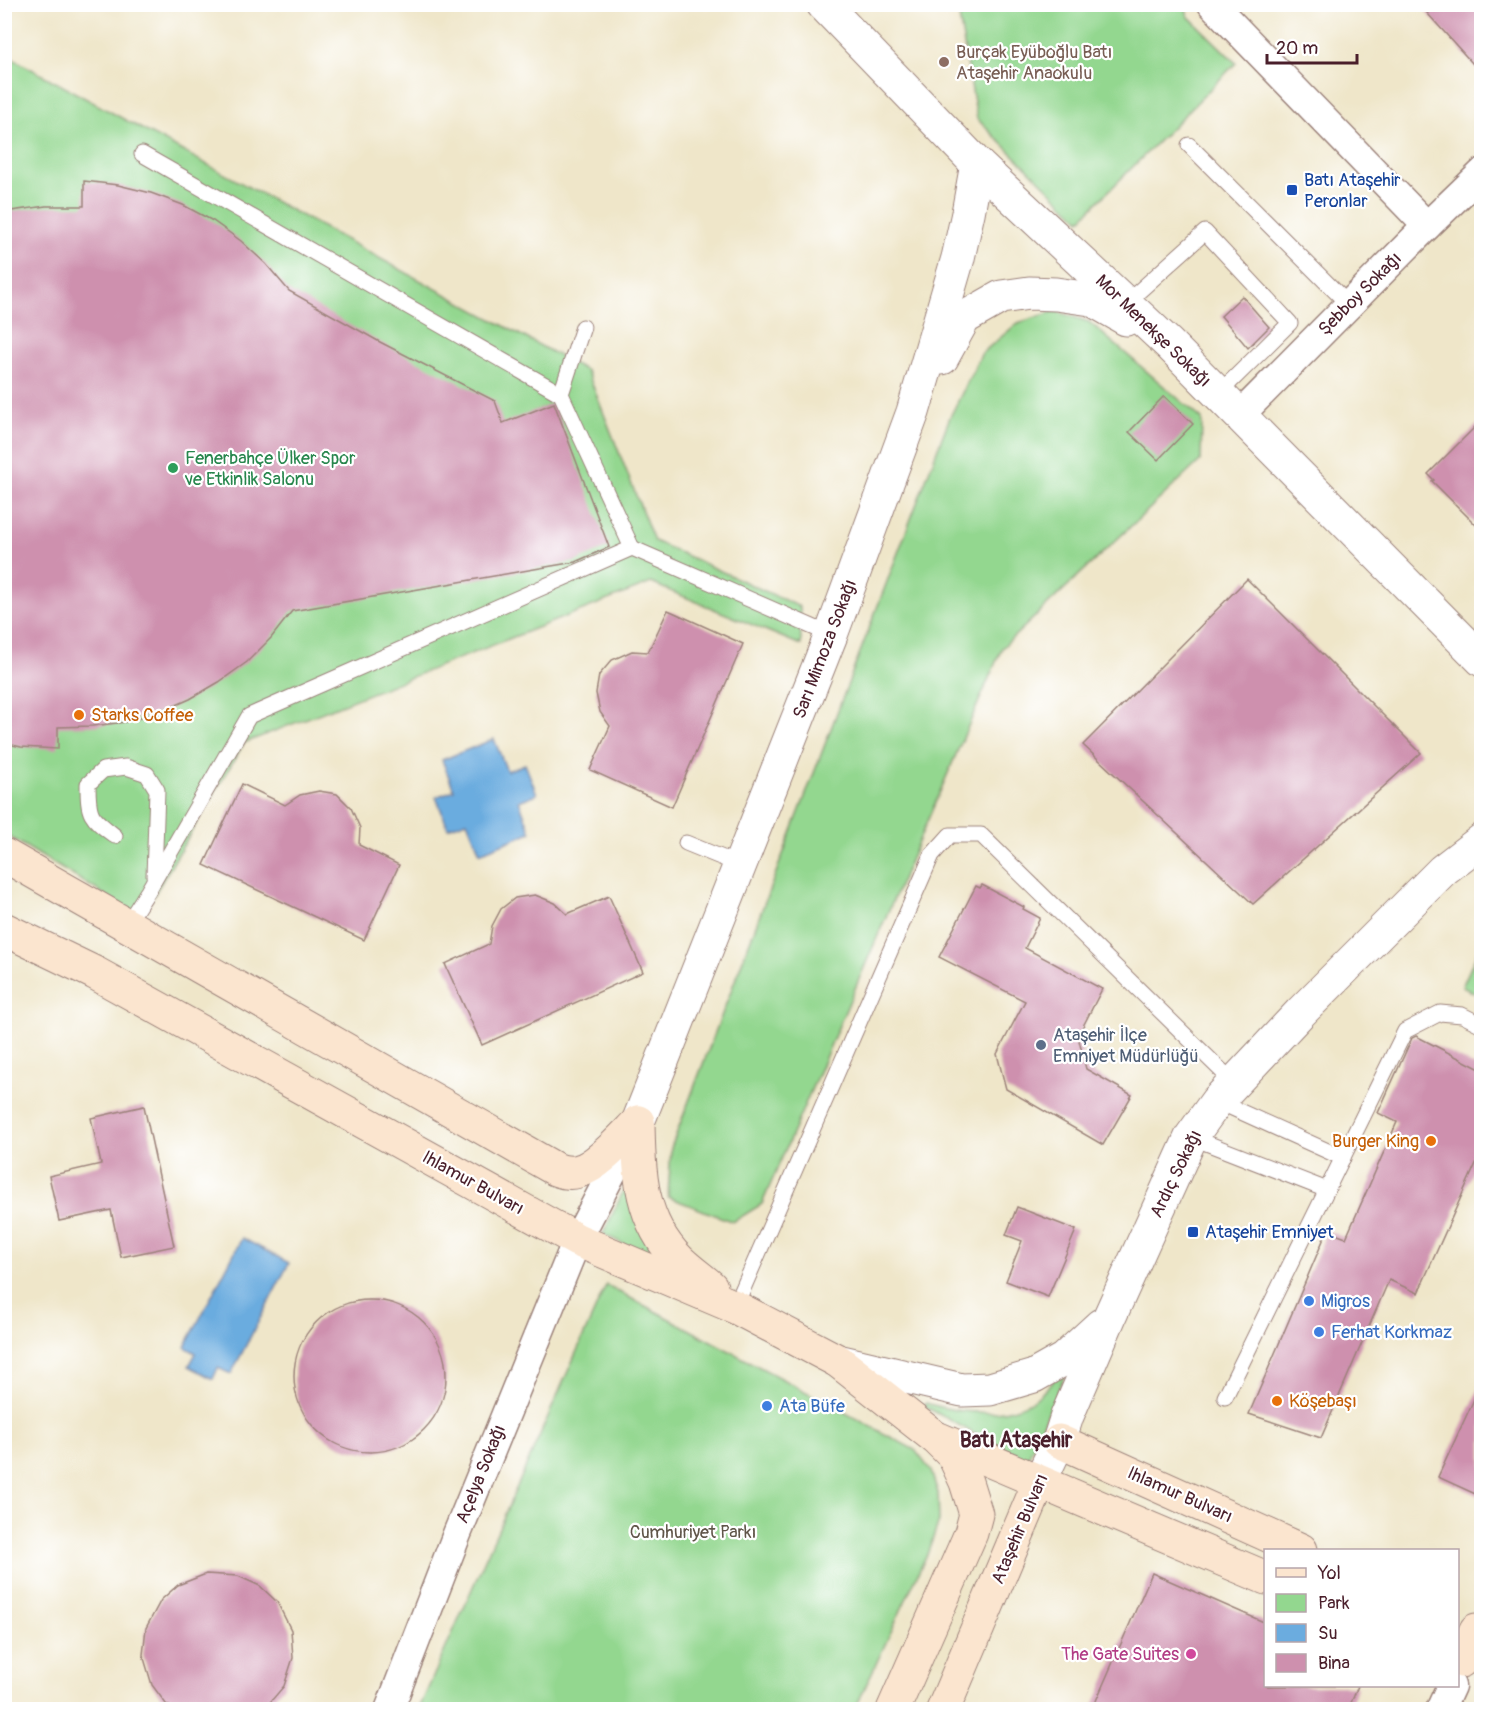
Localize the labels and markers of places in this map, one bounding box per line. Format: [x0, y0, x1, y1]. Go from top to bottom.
place label: Burçak Eyüboğlu Batı Ataşehir Anaokulu [956, 41, 1112, 85]
marker: Burçak Eyüboğlu Batı Ataşehir Anaokulu [937, 55, 951, 69]
place label: Batı Ataşehir Peronlar [1304, 169, 1401, 213]
marker: Batı Ataşehir Peronlar [1285, 183, 1299, 197]
place label: Fenerbahçe Ülker Spor ve Etkinlik Salonu [184, 447, 356, 491]
marker: Fenerbahçe Ülker Spor ve Etkinlik Salonu [166, 461, 180, 475]
place label: Starks Coffee [91, 704, 193, 727]
marker: Starks Coffee [72, 708, 86, 722]
place label: Ataşehir İlçe Emniyet Müdürlüğü [1053, 1024, 1199, 1068]
marker: Ataşehir İlçe Emniyet Müdürlüğü [1034, 1038, 1048, 1052]
place label: Burger King [1332, 1130, 1419, 1153]
marker: Burger King [1424, 1134, 1438, 1148]
place label: Ataşehir Emniyet [1205, 1221, 1335, 1244]
marker: Ataşehir Emniyet [1186, 1225, 1200, 1239]
place label: Migros [1321, 1290, 1370, 1313]
marker: Migros [1302, 1294, 1316, 1308]
place label: Ferhat Korkmaz [1331, 1321, 1452, 1344]
marker: Ferhat Korkmaz [1312, 1325, 1326, 1339]
place label: Köşebaşı [1289, 1390, 1357, 1413]
marker: Köşebaşı [1270, 1394, 1284, 1408]
place label: Ata Büfe [779, 1395, 845, 1418]
marker: Ata Büfe [760, 1399, 774, 1413]
place label: The Gate Suites [1061, 1643, 1179, 1666]
marker: The Gate Suites [1184, 1647, 1198, 1661]

